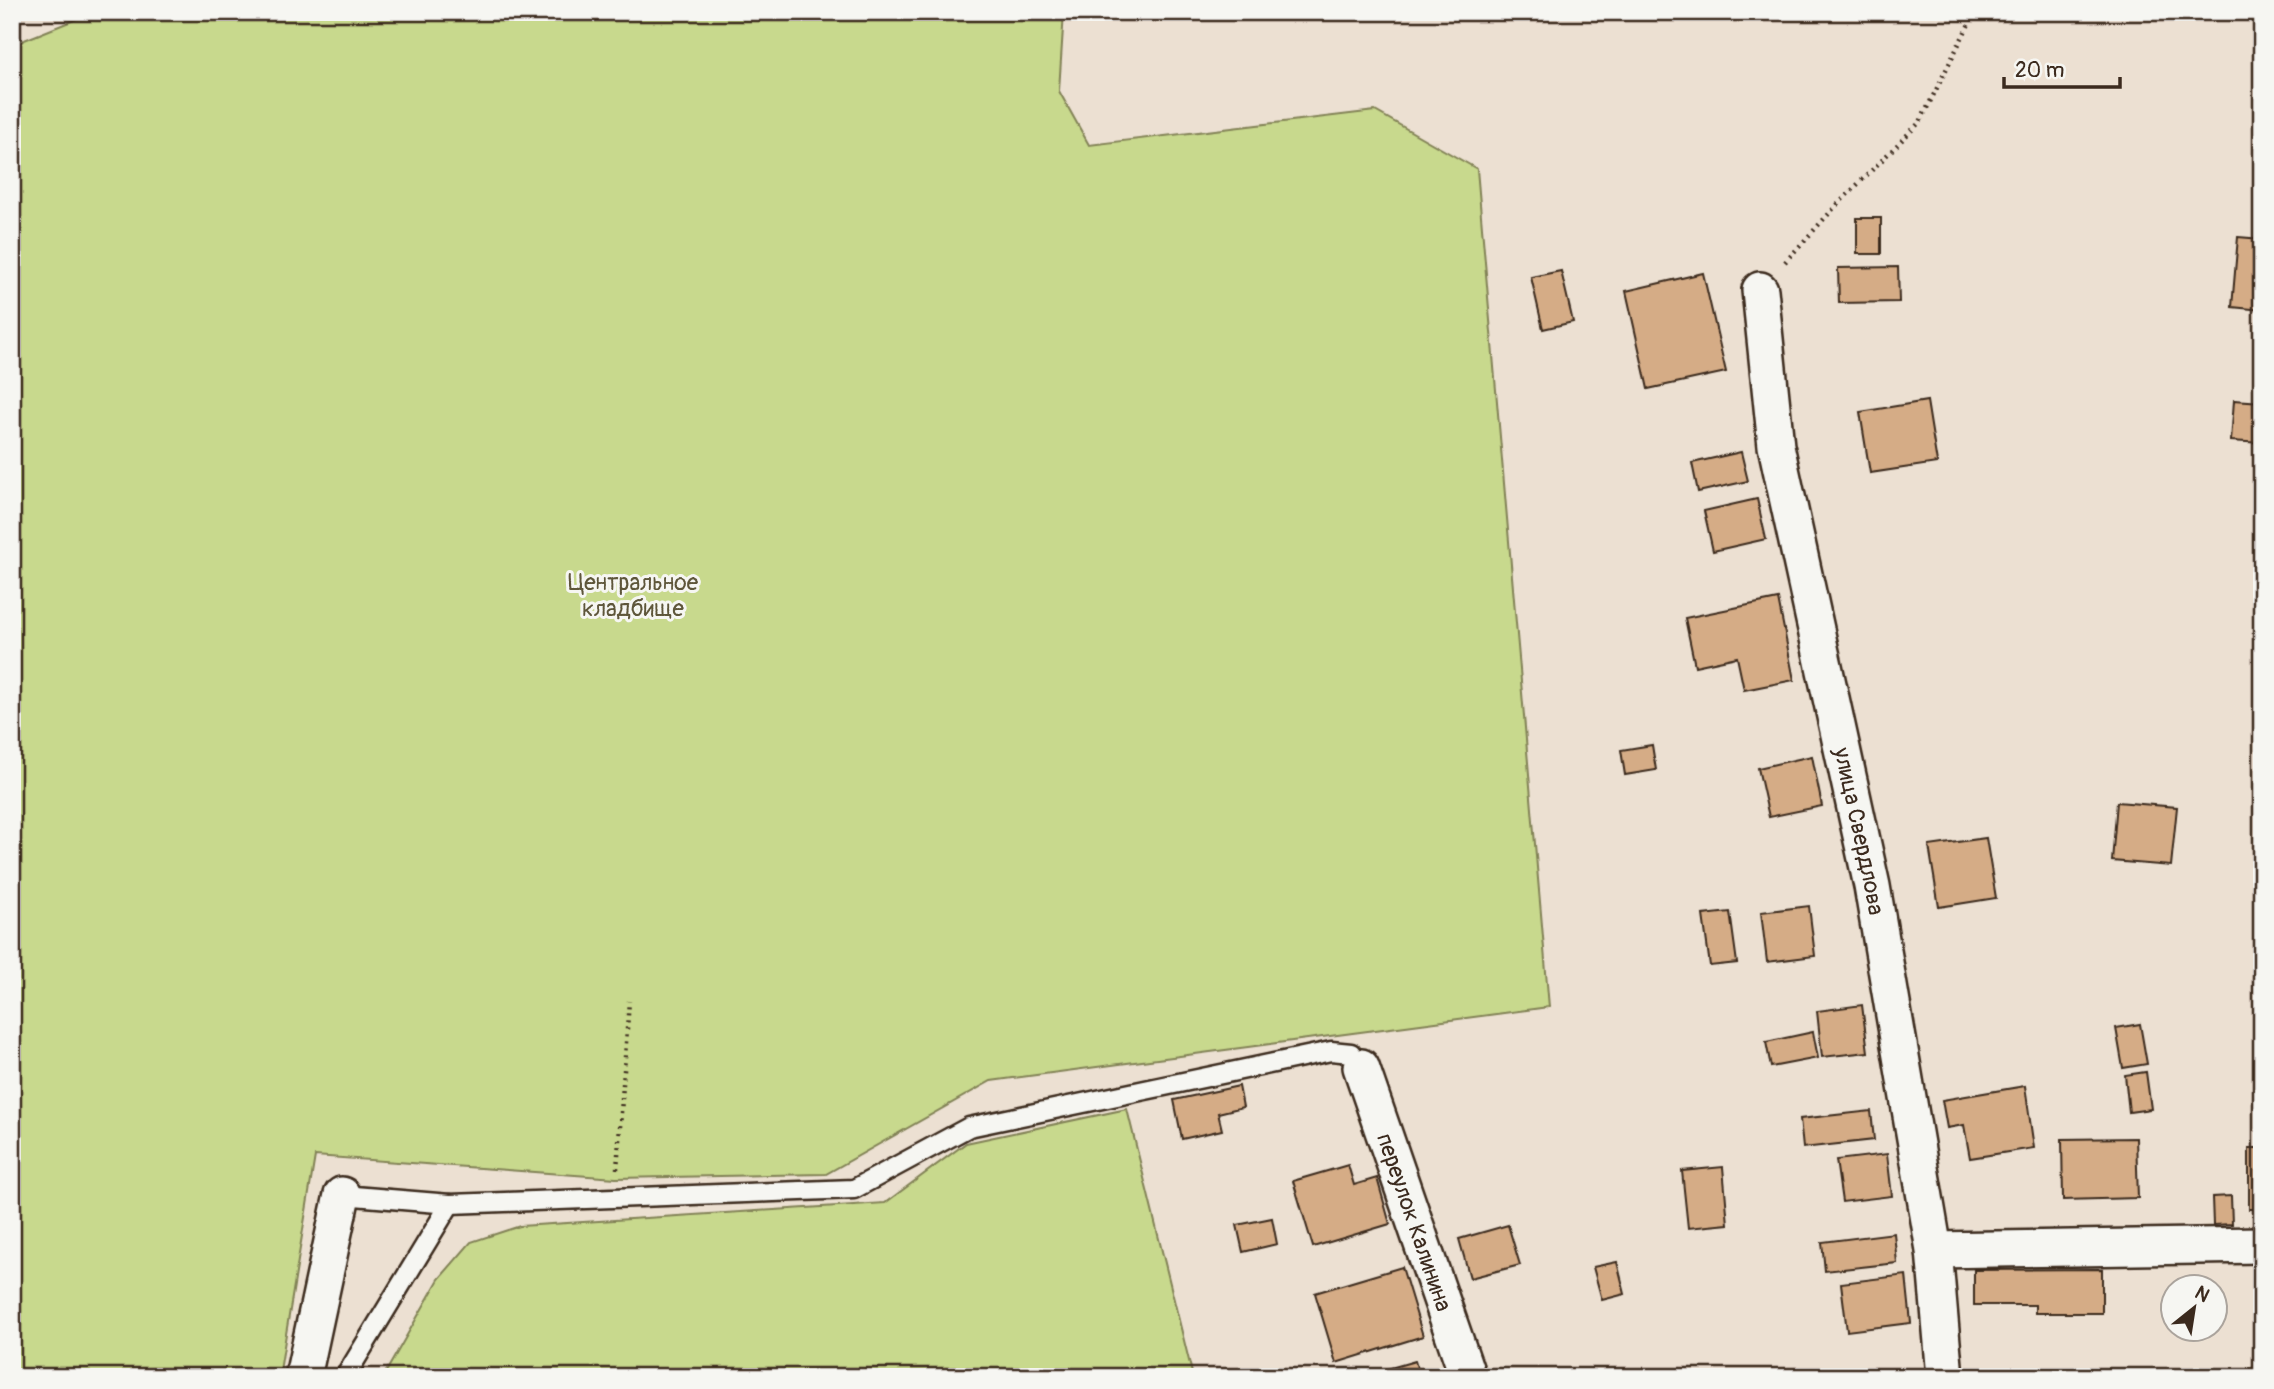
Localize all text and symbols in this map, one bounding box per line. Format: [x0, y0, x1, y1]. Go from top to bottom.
scale bar [2004, 46, 2120, 90]
text: 20 m [2015, 57, 2064, 84]
park label: Центральное кладбище [568, 568, 699, 623]
street label: улица Свердлова [1827, 744, 1891, 917]
street label: переулок Калинина [1370, 1129, 1459, 1315]
north arrow [2158, 1274, 2228, 1344]
text: N [2190, 1281, 2214, 1308]

